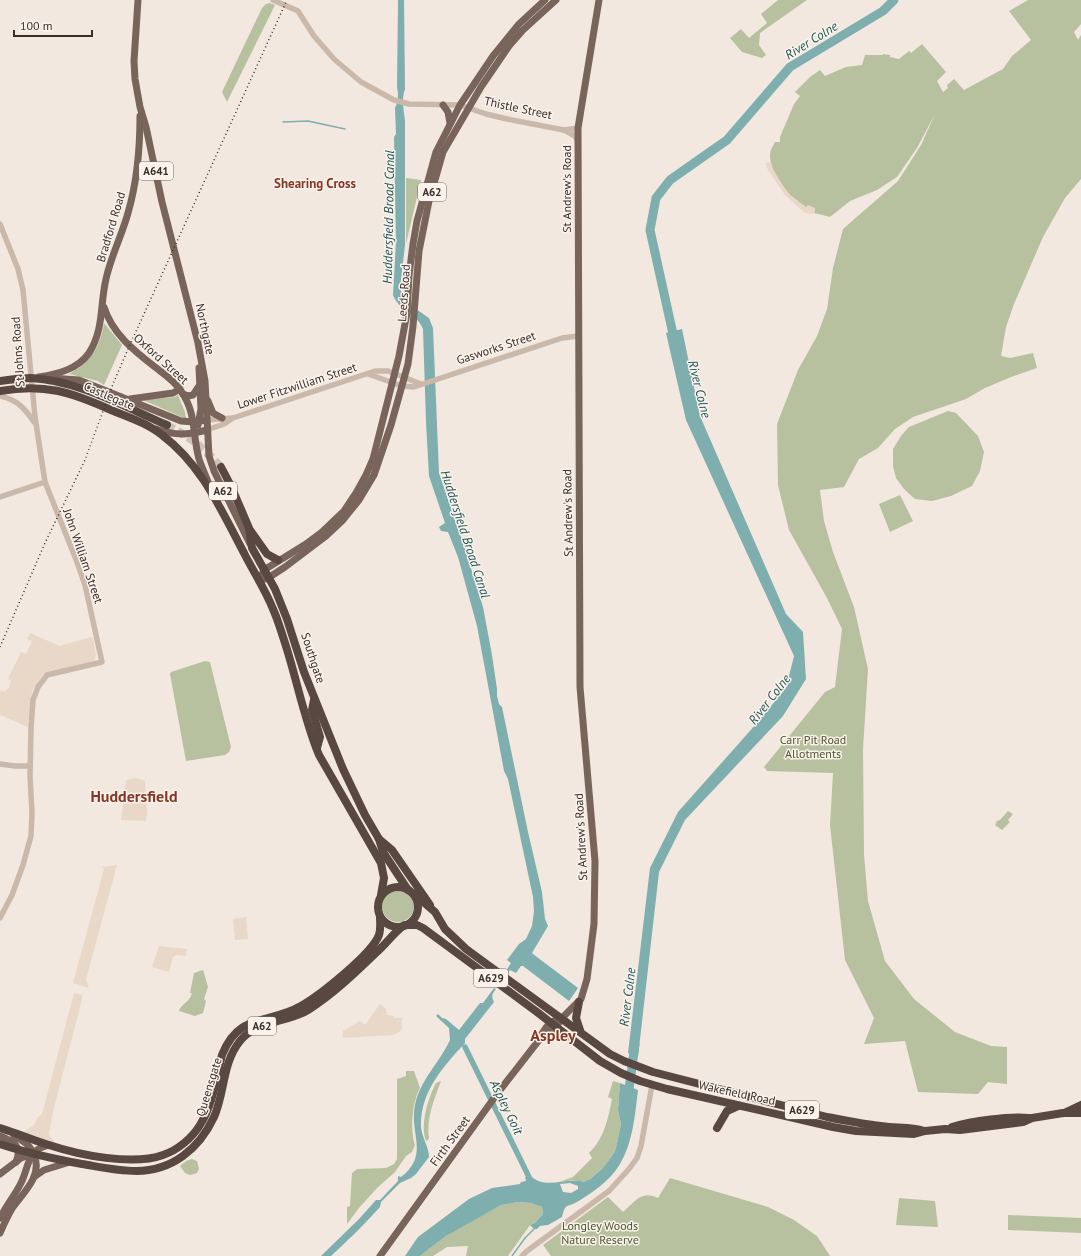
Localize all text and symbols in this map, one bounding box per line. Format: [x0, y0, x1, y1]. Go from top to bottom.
scale bar [14, 12, 92, 38]
text: 100 m [20, 18, 53, 33]
water label: River Colne [782, 18, 841, 63]
street label: Thistle Street [483, 93, 553, 122]
street label: St Andrew's Road [559, 145, 574, 233]
water label: Huddersfield Broad Canal [379, 149, 398, 284]
road number: A641 [139, 162, 173, 180]
district label: Shearing Cross [274, 175, 356, 192]
road number: A62 [418, 183, 446, 201]
street label: Bradford Road [93, 190, 128, 264]
street label: Leeds Road [394, 264, 413, 322]
street label: Northgate [193, 302, 218, 356]
street label: St Johns Road [8, 316, 27, 388]
street label: Gasworks Street [454, 328, 537, 367]
street label: Oxford Street [131, 330, 192, 387]
water label: River Colne [684, 358, 715, 420]
street label: Lower Fitzwilliam Street [235, 359, 358, 412]
street label: Castlegate [82, 378, 137, 413]
water label: Huddersfield Broad Canal [437, 468, 494, 601]
street label: St Andrew's Road [559, 469, 576, 557]
road number: A62 [209, 482, 237, 500]
street label: John William Street [60, 506, 107, 605]
street label: Southgate [298, 631, 329, 685]
water label: River Colne [744, 671, 794, 728]
park label: Carr Pit Road Allotments [780, 732, 846, 761]
district label: Huddersfield [90, 786, 178, 806]
street label: St Andrew's Road [571, 793, 590, 881]
water label: River Colne [615, 967, 640, 1027]
road number: A629 [474, 969, 508, 987]
road number: A62 [248, 1017, 276, 1035]
district label: Aspley [530, 1025, 576, 1045]
street label: Queensgate [192, 1056, 225, 1118]
water label: Aspley Goit [486, 1076, 527, 1138]
street label: Wakefield Road [697, 1077, 777, 1108]
road number: A629 [785, 1101, 819, 1119]
street label: Firth Street [426, 1113, 473, 1169]
park label: Longley Woods Nature Reserve [561, 1218, 639, 1247]

